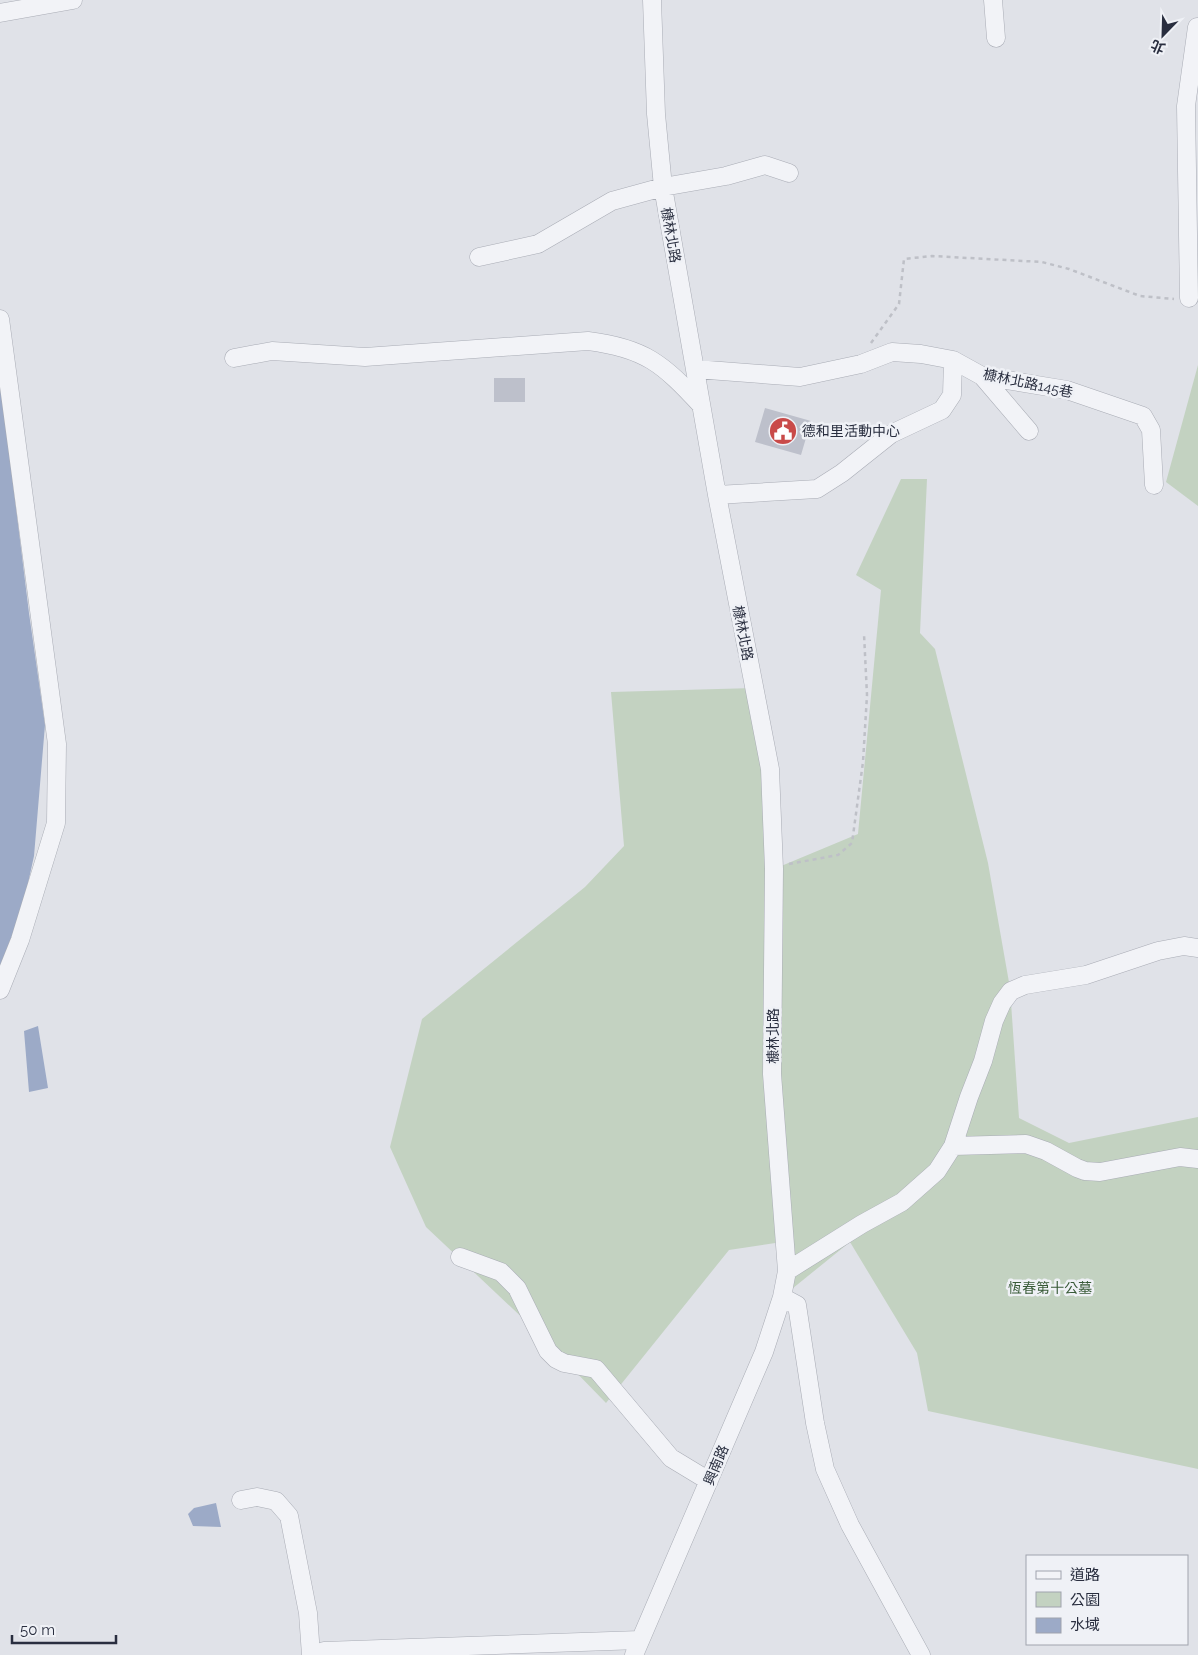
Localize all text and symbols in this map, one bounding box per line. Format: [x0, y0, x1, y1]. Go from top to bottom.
north arrow [1138, 10, 1188, 60]
text: 北 [1148, 37, 1167, 57]
street label: 槺林北路 [658, 206, 684, 264]
street label: 槺林北路145巷 [982, 366, 1074, 400]
public building icon: 德和里活動中心 [768, 416, 798, 446]
place label: 德和里活動中心 [802, 423, 900, 439]
street label: 槺林北路 [730, 604, 756, 662]
street label: 槺林北路 [765, 1008, 781, 1064]
park label: 恆春第十公墓 [1008, 1280, 1092, 1296]
street label: 興南路 [700, 1443, 732, 1487]
legend [1026, 1555, 1188, 1645]
text: 道路 [1070, 1566, 1100, 1584]
text: 公園 [1070, 1591, 1100, 1609]
scale bar [12, 1612, 116, 1644]
text: 水域 [1070, 1616, 1100, 1634]
text: 50 m [20, 1621, 55, 1639]

